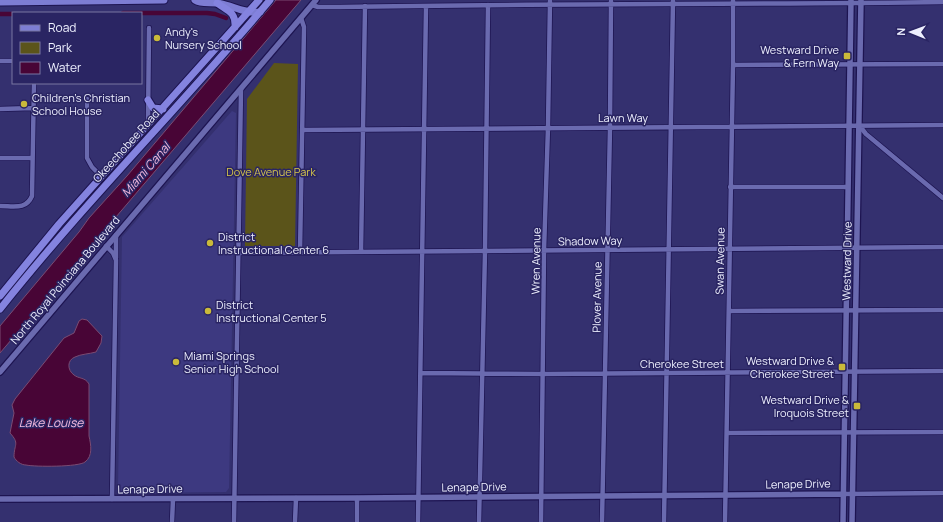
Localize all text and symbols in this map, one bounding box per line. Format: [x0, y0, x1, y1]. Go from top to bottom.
legend [12, 12, 142, 84]
north arrow [891, 12, 931, 52]
text: Road [48, 19, 76, 36]
place label: Andy's Nursery School [165, 24, 242, 52]
text: N [893, 28, 908, 36]
marker: Andy's Nursery School [152, 33, 162, 43]
text: Park [48, 39, 73, 56]
place label: Westward Drive & Fern Way [760, 42, 840, 70]
marker: Westward Drive & Fern Way [842, 51, 852, 61]
text: Water [48, 59, 82, 76]
place label: Children's Christian School House [32, 90, 130, 118]
marker: Children's Christian School House [19, 99, 29, 109]
street label: Okeechobee Road [89, 106, 162, 185]
street label: Lawn Way [598, 110, 648, 125]
water label: Miami Canal [117, 137, 175, 200]
park label: Dove Avenue Park [226, 164, 316, 179]
street label: North Royal Poinciana Boulevard [7, 213, 123, 347]
street label: Westward Drive [838, 221, 855, 300]
street label: Wren Avenue [527, 227, 544, 295]
street label: Swan Avenue [711, 227, 728, 295]
place label: District Instructional Center 6 [218, 229, 329, 257]
street label: Shadow Way [558, 232, 622, 249]
marker: District Instructional Center 6 [205, 238, 215, 248]
street label: Plover Avenue [588, 261, 605, 333]
place label: District Instructional Center 5 [216, 297, 327, 325]
marker: District Instructional Center 5 [203, 306, 213, 316]
place label: Miami Springs Senior High School [184, 348, 279, 376]
place label: Westward Drive & Cherokee Street [746, 353, 835, 381]
street label: Cherokee Street [640, 356, 724, 371]
marker: Miami Springs Senior High School [171, 357, 181, 367]
marker: Westward Drive & Cherokee Street [837, 362, 847, 372]
place label: Westward Drive & Iroquois Street [761, 392, 850, 420]
marker: Westward Drive & Iroquois Street [852, 401, 862, 411]
water label: Lake Louise [19, 414, 84, 431]
street label: Lenape Drive [765, 475, 831, 492]
street label: Lenape Drive [441, 478, 507, 495]
street label: Lenape Drive [117, 480, 183, 497]

